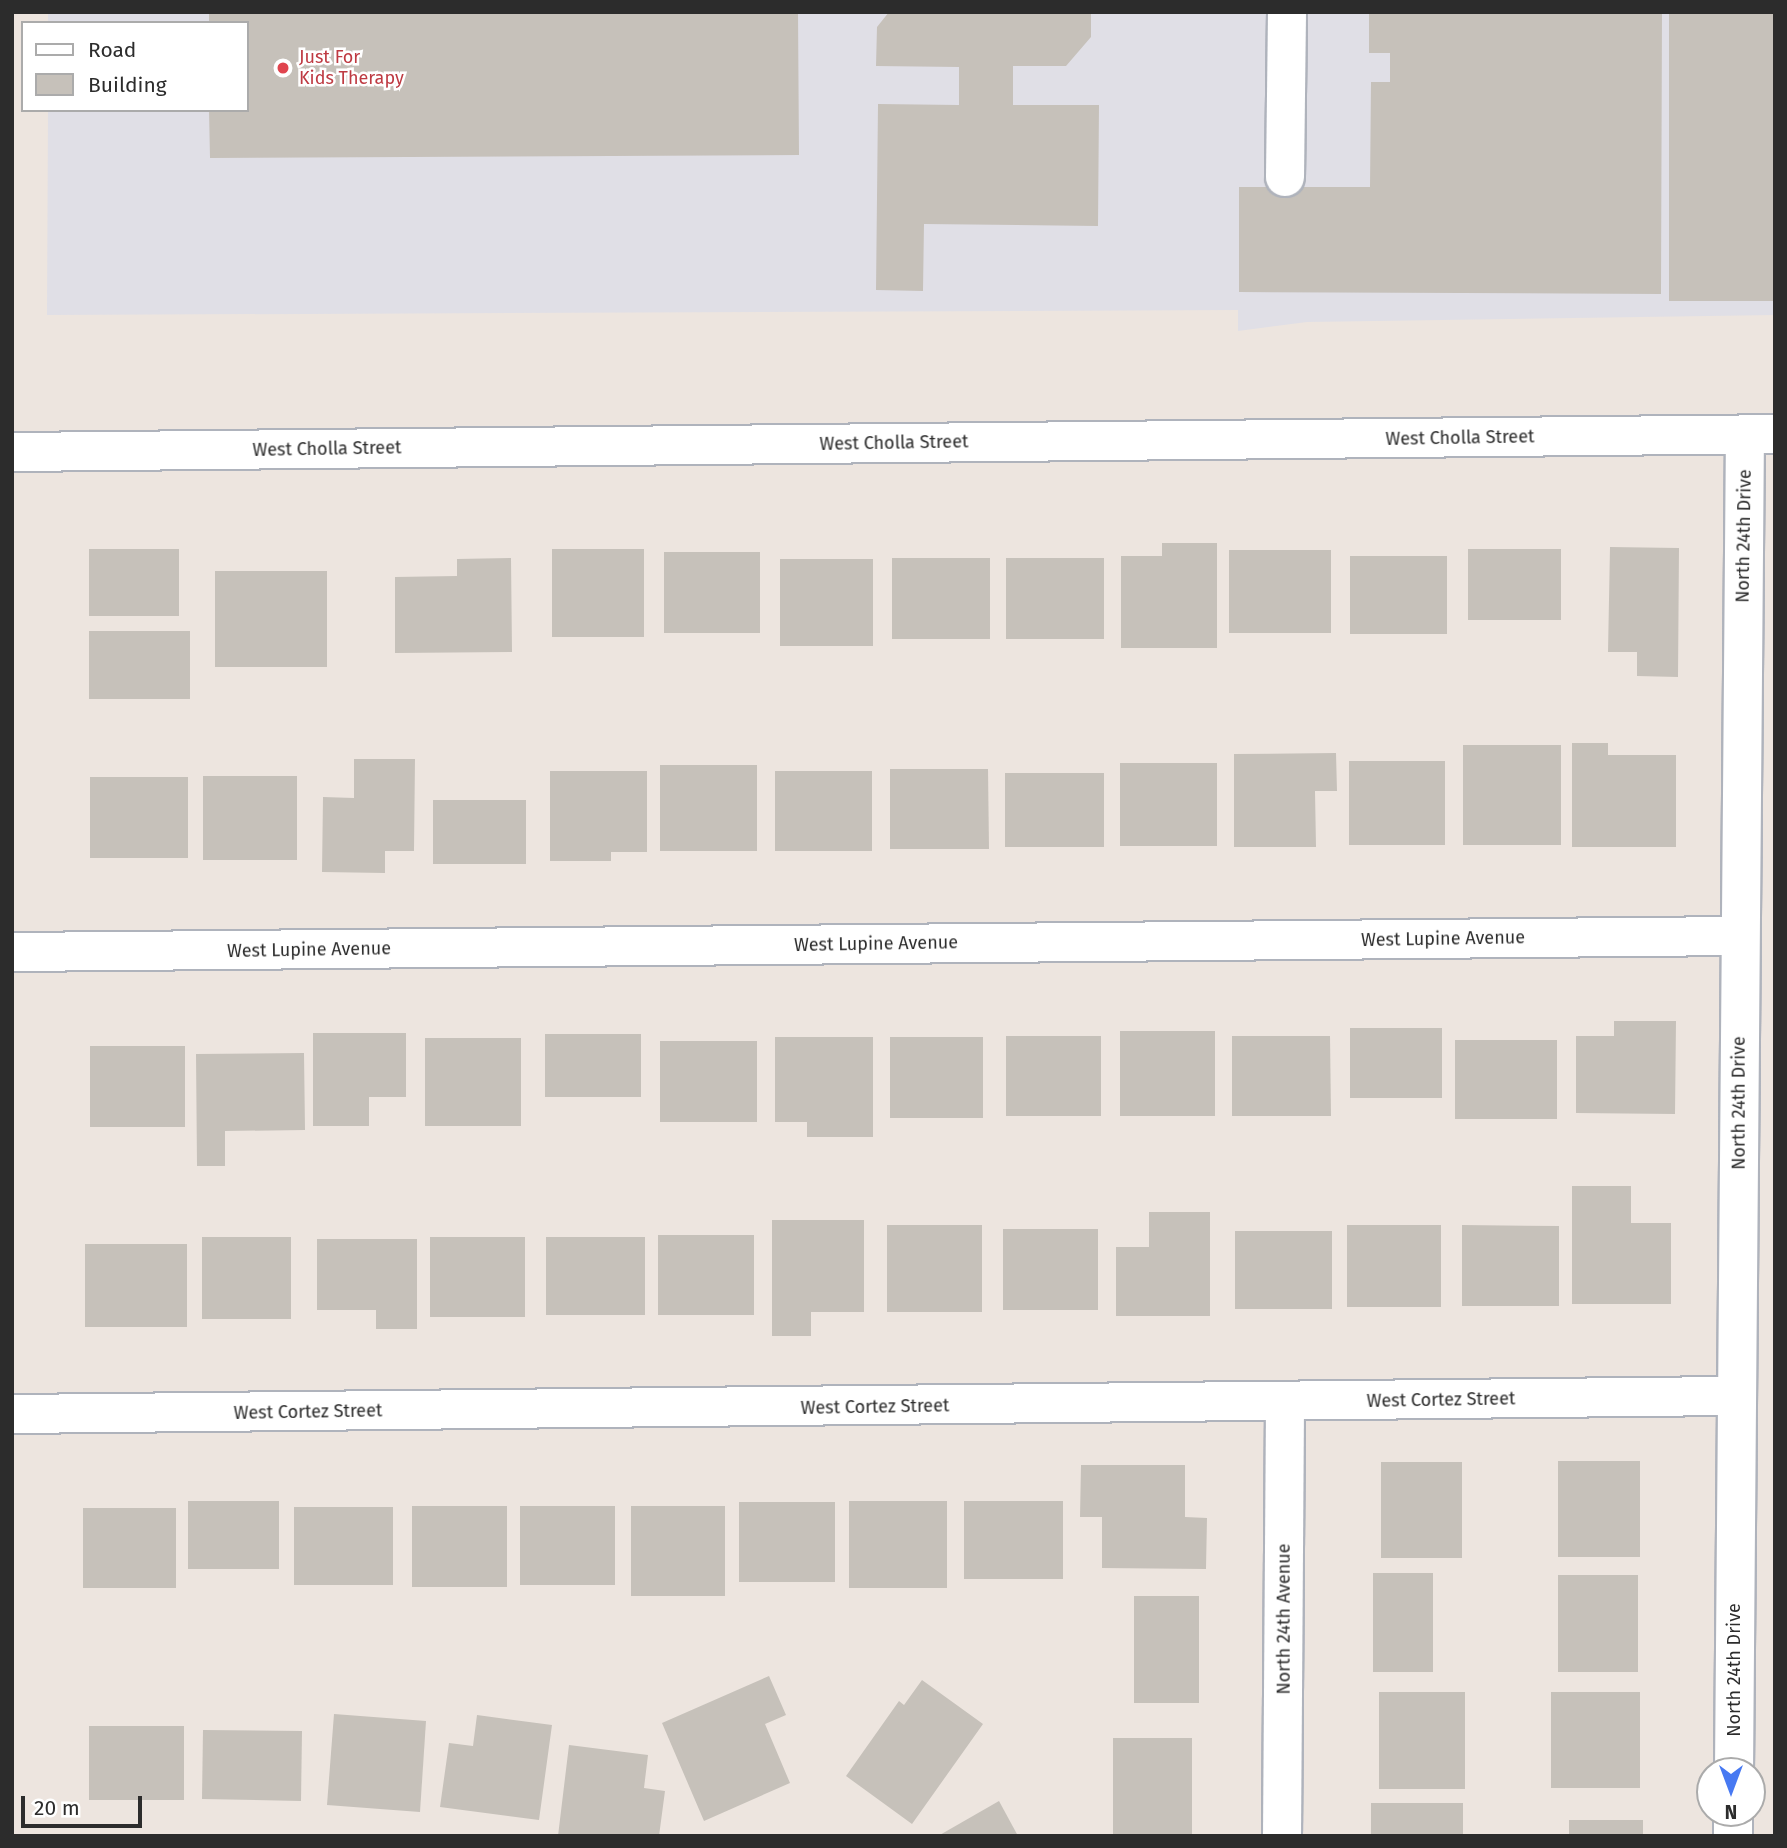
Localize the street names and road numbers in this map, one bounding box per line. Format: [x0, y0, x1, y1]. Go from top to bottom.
street label: West Cholla Street [1385, 426, 1535, 450]
street label: West Cholla Street [819, 431, 969, 455]
street label: West Cholla Street [252, 437, 402, 461]
street label: North 24th Drive [1732, 469, 1756, 603]
street label: West Lupine Avenue [1361, 927, 1525, 951]
street label: West Lupine Avenue [794, 932, 958, 956]
street label: West Lupine Avenue [227, 938, 391, 962]
street label: North 24th Drive [1728, 1036, 1750, 1170]
street label: West Cortez Street [1366, 1388, 1516, 1412]
street label: West Cortez Street [800, 1395, 950, 1419]
street label: West Cortez Street [233, 1400, 383, 1424]
street label: North 24th Avenue [1273, 1543, 1295, 1695]
street label: North 24th Drive [1723, 1603, 1745, 1737]

